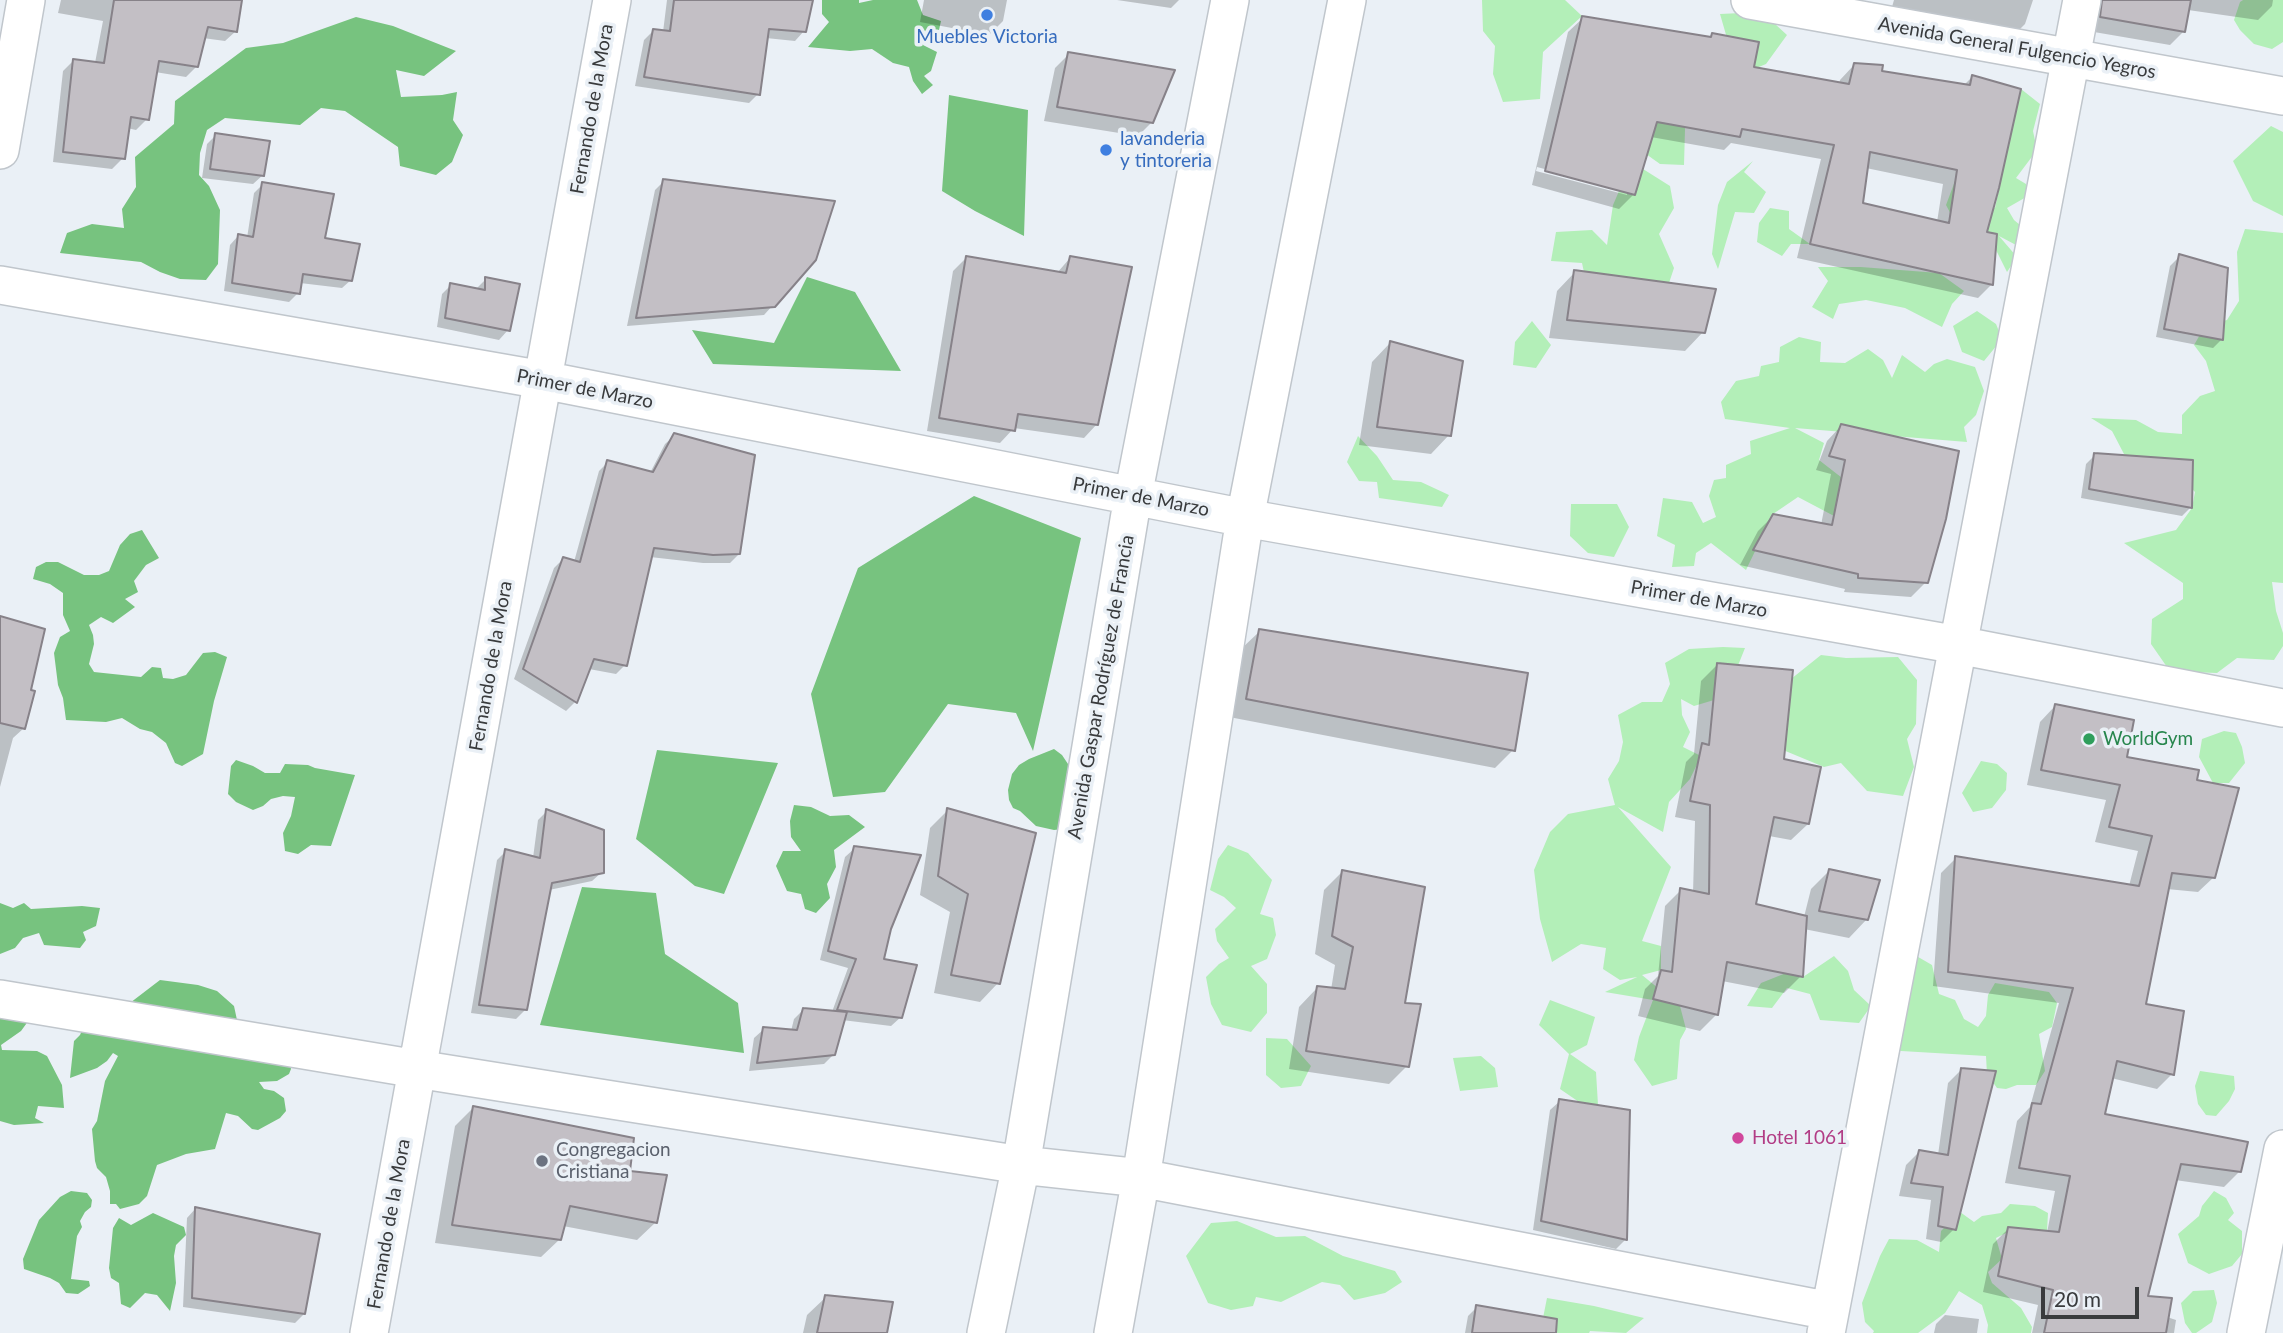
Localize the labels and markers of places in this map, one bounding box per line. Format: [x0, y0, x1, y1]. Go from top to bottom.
marker: Muebles Victoria [979, 7, 995, 23]
place label: Muebles Victoria [916, 26, 1058, 48]
place label: lavanderia y tintoreria [1120, 128, 1212, 172]
marker: lavanderia y tintoreria [1098, 142, 1114, 158]
place label: WorldGym [2103, 728, 2193, 750]
marker: WorldGym [2081, 731, 2097, 747]
place label: Hotel 1061 [1752, 1127, 1847, 1149]
marker: Hotel 1061 [1730, 1130, 1746, 1146]
place label: Congregacion Cristiana [556, 1139, 671, 1183]
marker: Congregacion Cristiana [534, 1153, 550, 1169]

